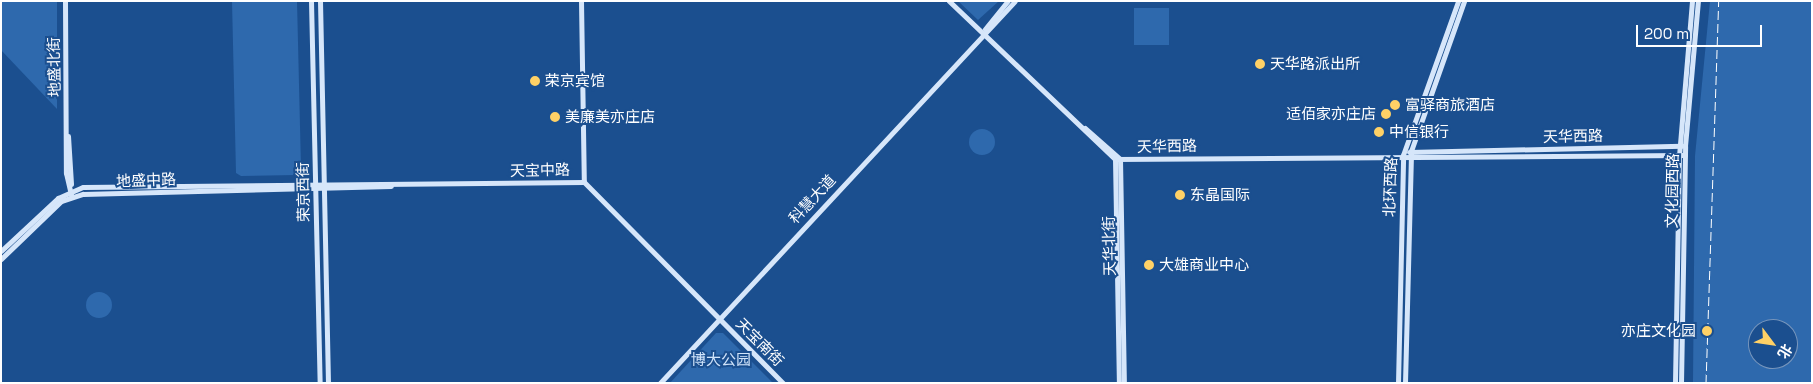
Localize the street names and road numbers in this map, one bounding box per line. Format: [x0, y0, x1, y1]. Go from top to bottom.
street label: 地盛北街 [44, 37, 64, 97]
street label: 天华西路 [1543, 126, 1603, 146]
street label: 天华西路 [1137, 136, 1197, 156]
street label: 文化园西路 [1662, 153, 1682, 229]
street label: 北环西路 [1380, 157, 1400, 217]
street label: 天宝中路 [510, 160, 570, 180]
street label: 荣京西街 [293, 162, 313, 222]
street label: 地盛中路 [116, 170, 176, 190]
street label: 科慧大道 [785, 171, 839, 227]
street label: 天华北街 [1099, 216, 1119, 276]
street label: 天宝南街 [732, 314, 788, 370]

